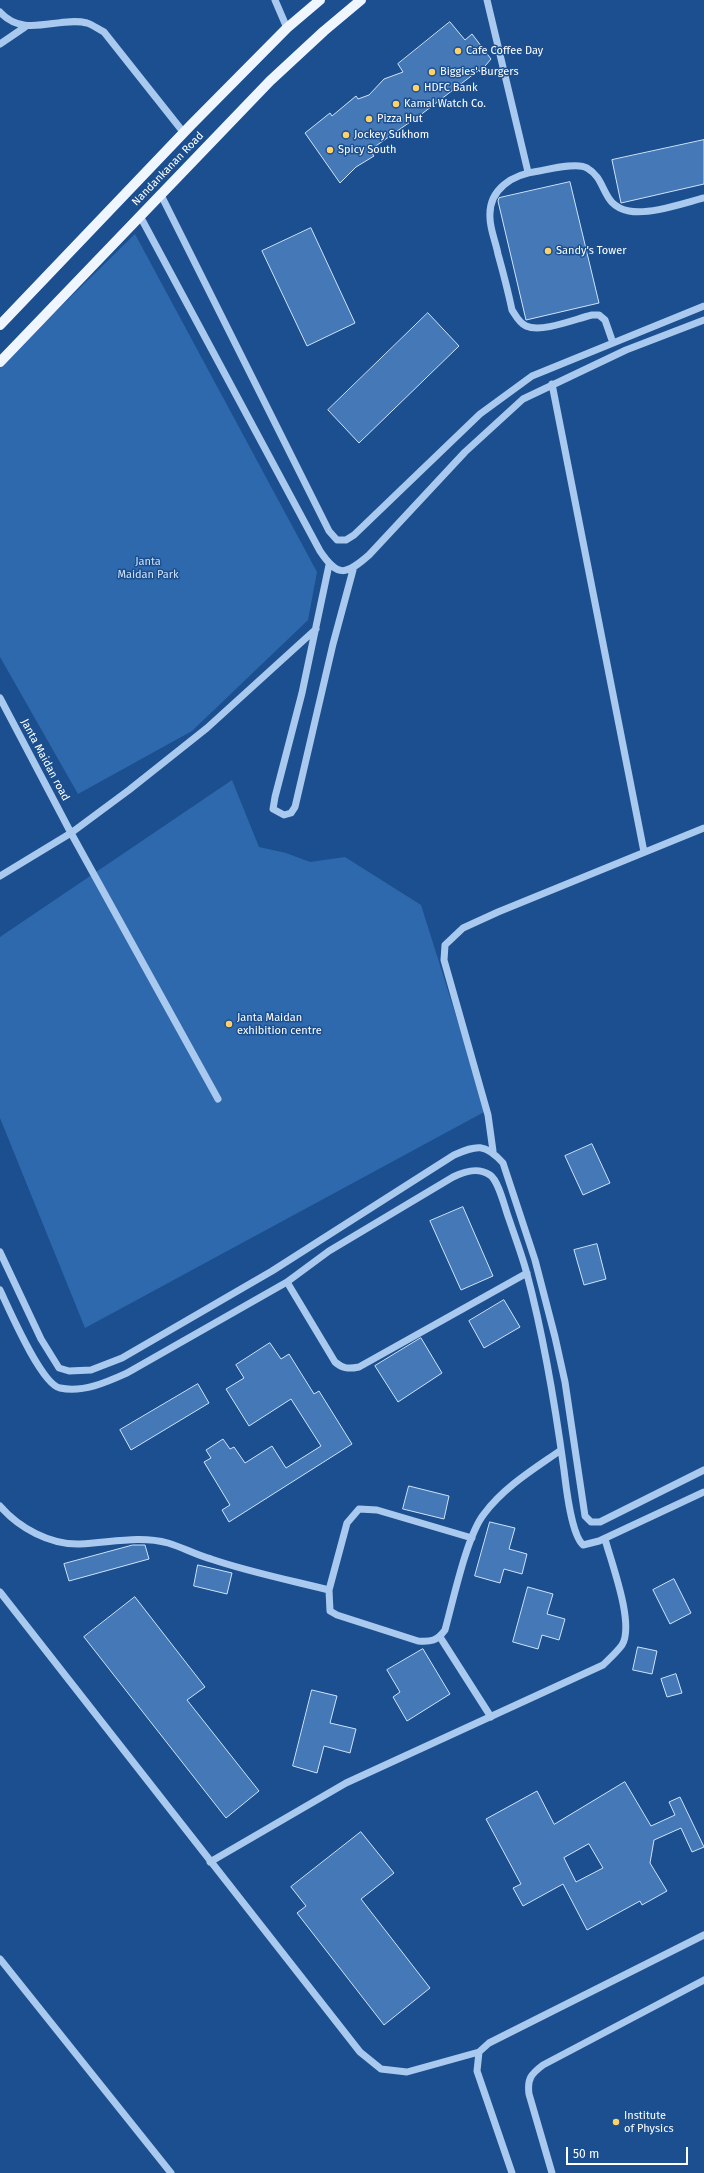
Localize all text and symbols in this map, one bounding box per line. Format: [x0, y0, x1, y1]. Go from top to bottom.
place label: Cafe Coffee Day [466, 44, 543, 58]
marker: Cafe Coffee Day [453, 46, 463, 56]
place label: Biggies' Burgers [440, 65, 519, 79]
marker: Biggies' Burgers [427, 67, 437, 77]
place label: HDFC Bank [424, 81, 478, 95]
marker: HDFC Bank [411, 83, 421, 93]
place label: Kamal Watch Co. [404, 97, 486, 111]
marker: Kamal Watch Co. [391, 99, 401, 109]
place label: Pizza Hut [377, 112, 423, 126]
marker: Pizza Hut [364, 114, 374, 124]
place label: Jockey Sukhom [354, 128, 429, 142]
street label: Nandankanan Road [129, 129, 207, 209]
marker: Jockey Sukhom [341, 130, 351, 140]
place label: Spicy South [338, 143, 396, 157]
marker: Spicy South [325, 145, 335, 155]
place label: Sandy's Tower [556, 244, 626, 258]
marker: Sandy's Tower [543, 246, 553, 256]
park label: Janta Maidan Park [117, 555, 179, 581]
street label: Janta Maidan road [18, 717, 72, 803]
place label: Janta Maidan exhibition centre [237, 1011, 322, 1037]
marker: Janta Maidan exhibition centre [224, 1019, 234, 1029]
place label: Institute of Physics [624, 2109, 674, 2135]
marker: Institute of Physics [611, 2117, 621, 2127]
scale bar [568, 2139, 690, 2165]
text: 50 m [573, 2147, 599, 2161]

